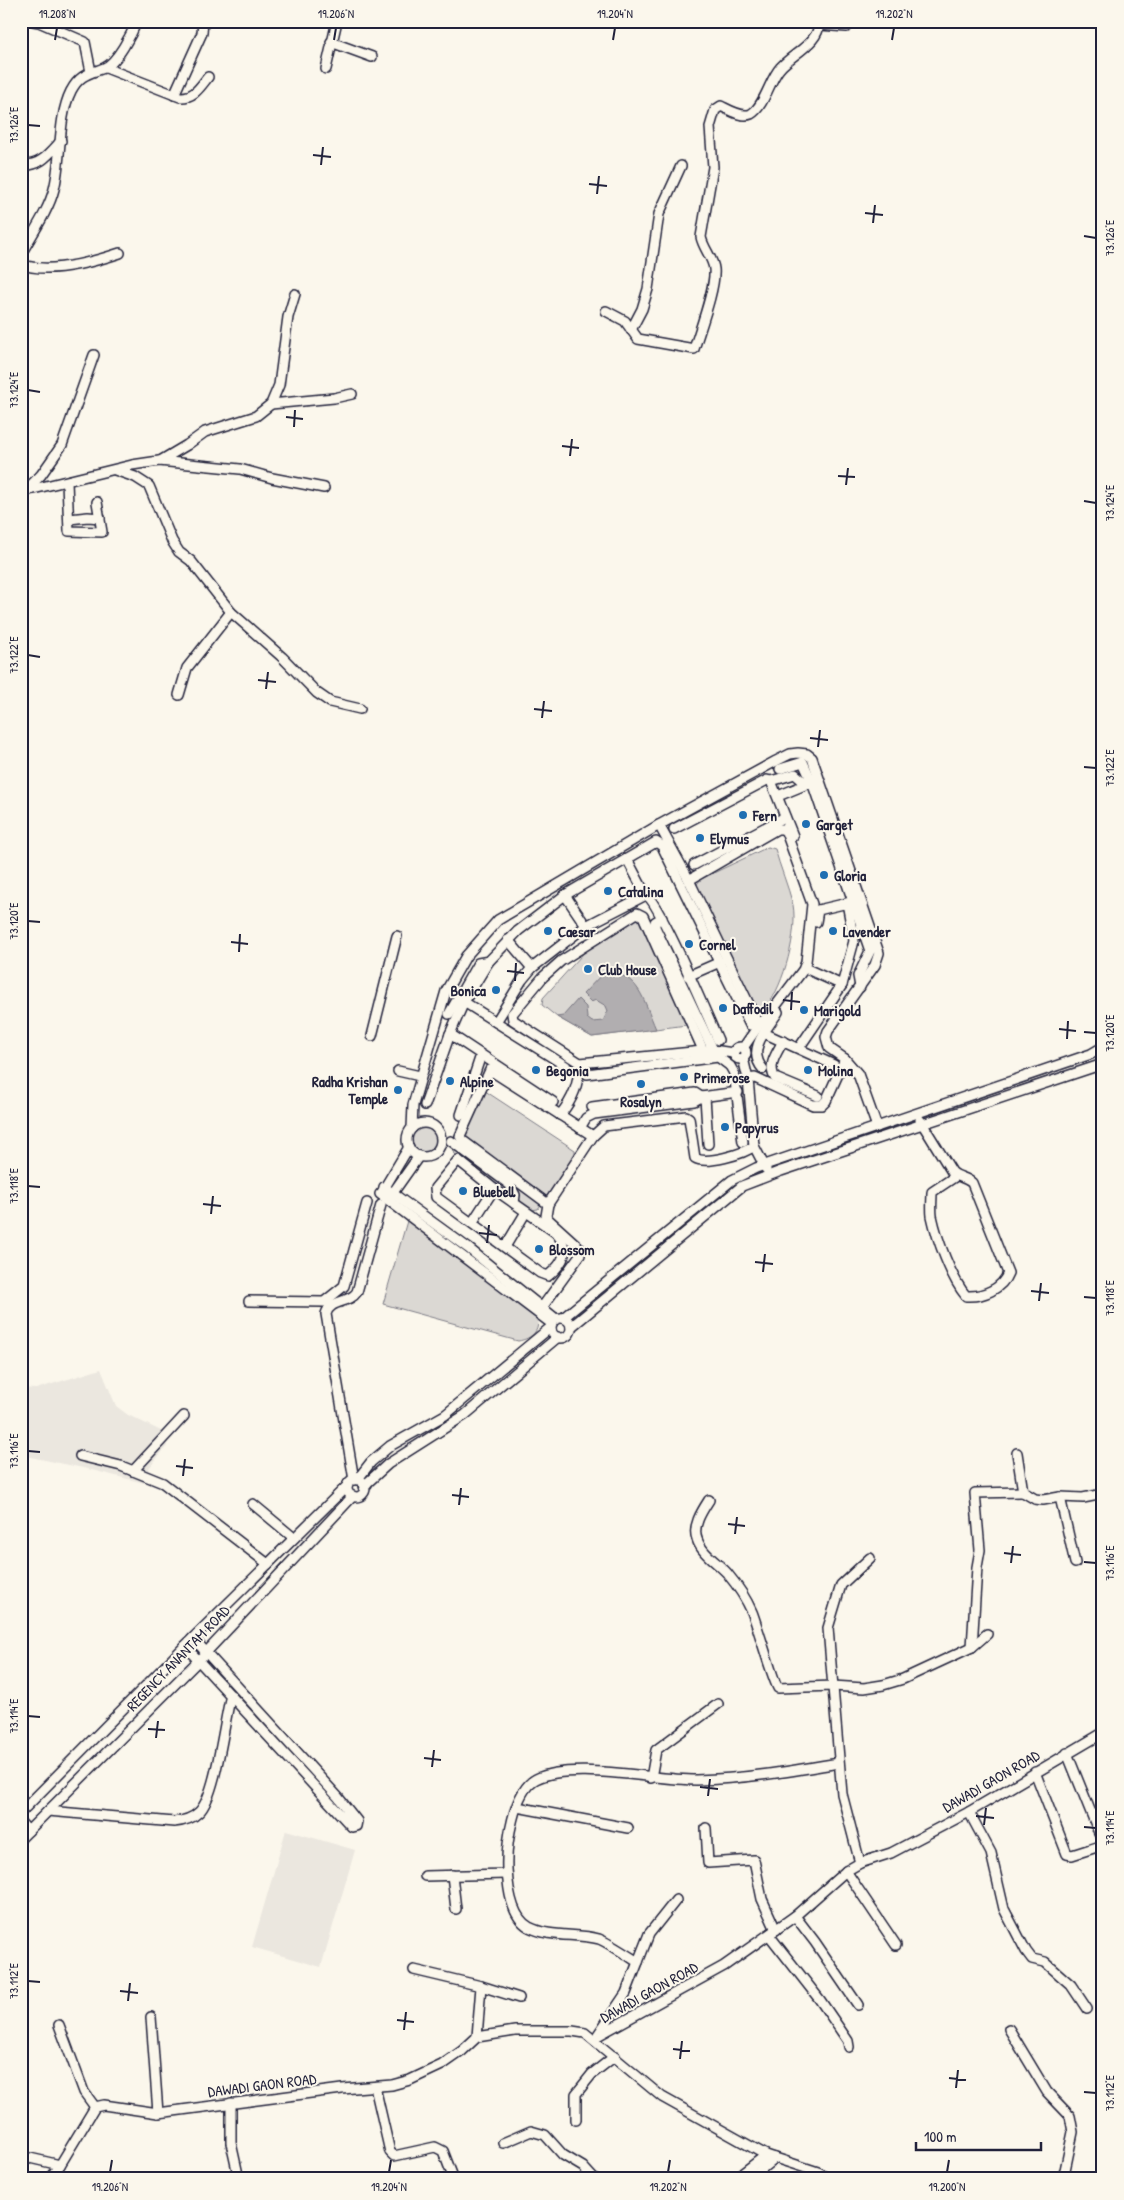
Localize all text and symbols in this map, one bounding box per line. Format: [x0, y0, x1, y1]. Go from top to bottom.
text: 19.208°N [39, 5, 75, 22]
text: 19.206°N [318, 5, 354, 22]
text: 19.204°N [597, 5, 633, 22]
text: 19.202°N [875, 5, 913, 22]
text: 73.126°E [5, 106, 22, 143]
text: 73.126°E [1101, 219, 1118, 256]
text: 73.124°E [5, 371, 22, 408]
text: 73.124°E [1101, 484, 1118, 521]
text: 73.122°E [5, 636, 22, 674]
text: 73.122°E [1101, 749, 1118, 787]
place label: Fern [752, 805, 777, 826]
marker: Fern [737, 809, 749, 821]
place label: Garget [816, 814, 854, 836]
marker: Garget [800, 818, 812, 830]
place label: Elymus [710, 828, 749, 850]
marker: Elymus [694, 832, 706, 844]
place label: Gloria [834, 865, 866, 886]
marker: Gloria [818, 869, 830, 881]
place label: Catalina [618, 881, 663, 902]
marker: Catalina [602, 885, 614, 897]
text: 73.120°E [5, 902, 22, 940]
place label: Caesar [558, 921, 596, 942]
place label: Lavender [843, 921, 891, 942]
marker: Caesar [542, 925, 554, 937]
marker: Lavender [827, 925, 839, 937]
place label: Cornel [699, 934, 737, 955]
marker: Cornel [683, 938, 695, 950]
place label: Club House [598, 959, 657, 980]
marker: Club House [582, 963, 594, 975]
place label: Bonica [451, 980, 486, 1001]
marker: Bonica [490, 984, 502, 996]
place label: Daffodil [733, 998, 774, 1019]
place label: Marigold [814, 1000, 861, 1022]
marker: Daffodil [717, 1002, 729, 1014]
marker: Marigold [798, 1004, 810, 1016]
text: 73.120°E [1101, 1014, 1118, 1052]
place label: Begonia [546, 1060, 588, 1082]
place label: Molina [818, 1060, 853, 1081]
marker: Begonia [530, 1064, 542, 1076]
marker: Molina [802, 1064, 814, 1076]
place label: Primerose [694, 1067, 750, 1088]
place label: Radha Krishan Temple [312, 1071, 388, 1110]
place label: Alpine [460, 1071, 494, 1093]
marker: Primerose [678, 1071, 690, 1083]
marker: Alpine [444, 1075, 456, 1087]
marker: Rosalyn [635, 1078, 647, 1090]
marker: Radha Krishan Temple [392, 1084, 404, 1096]
place label: Rosalyn [620, 1091, 662, 1113]
place label: Papyrus [735, 1117, 779, 1139]
marker: Papyrus [719, 1121, 731, 1133]
text: 73.118°E [5, 1167, 22, 1204]
place label: Bluebell [473, 1181, 516, 1202]
marker: Bluebell [457, 1185, 469, 1197]
place label: Blossom [549, 1239, 594, 1260]
marker: Blossom [533, 1243, 545, 1255]
text: 73.118°E [1101, 1279, 1118, 1316]
text: 73.116°E [5, 1433, 22, 1469]
text: 73.116°E [1101, 1545, 1118, 1581]
street label: REGENCY ANANTAM ROAD [122, 1600, 235, 1716]
text: 73.114°E [5, 1698, 22, 1734]
street label: DAWADI GAON ROAD [939, 1744, 1044, 1817]
text: 73.114°E [1101, 1810, 1118, 1846]
street label: DAWADI GAON ROAD [596, 1956, 703, 2028]
text: 73.112°E [5, 1962, 22, 1999]
street label: DAWADI GAON ROAD [207, 2068, 318, 2102]
text: 73.112°E [1101, 2074, 1118, 2111]
scale bar [916, 2120, 1042, 2152]
text: 100 m [924, 2126, 957, 2147]
text: 19.206°N [92, 2178, 128, 2195]
text: 19.204°N [371, 2178, 407, 2195]
text: 19.202°N [649, 2178, 687, 2195]
text: 19.200°N [929, 2178, 965, 2195]

